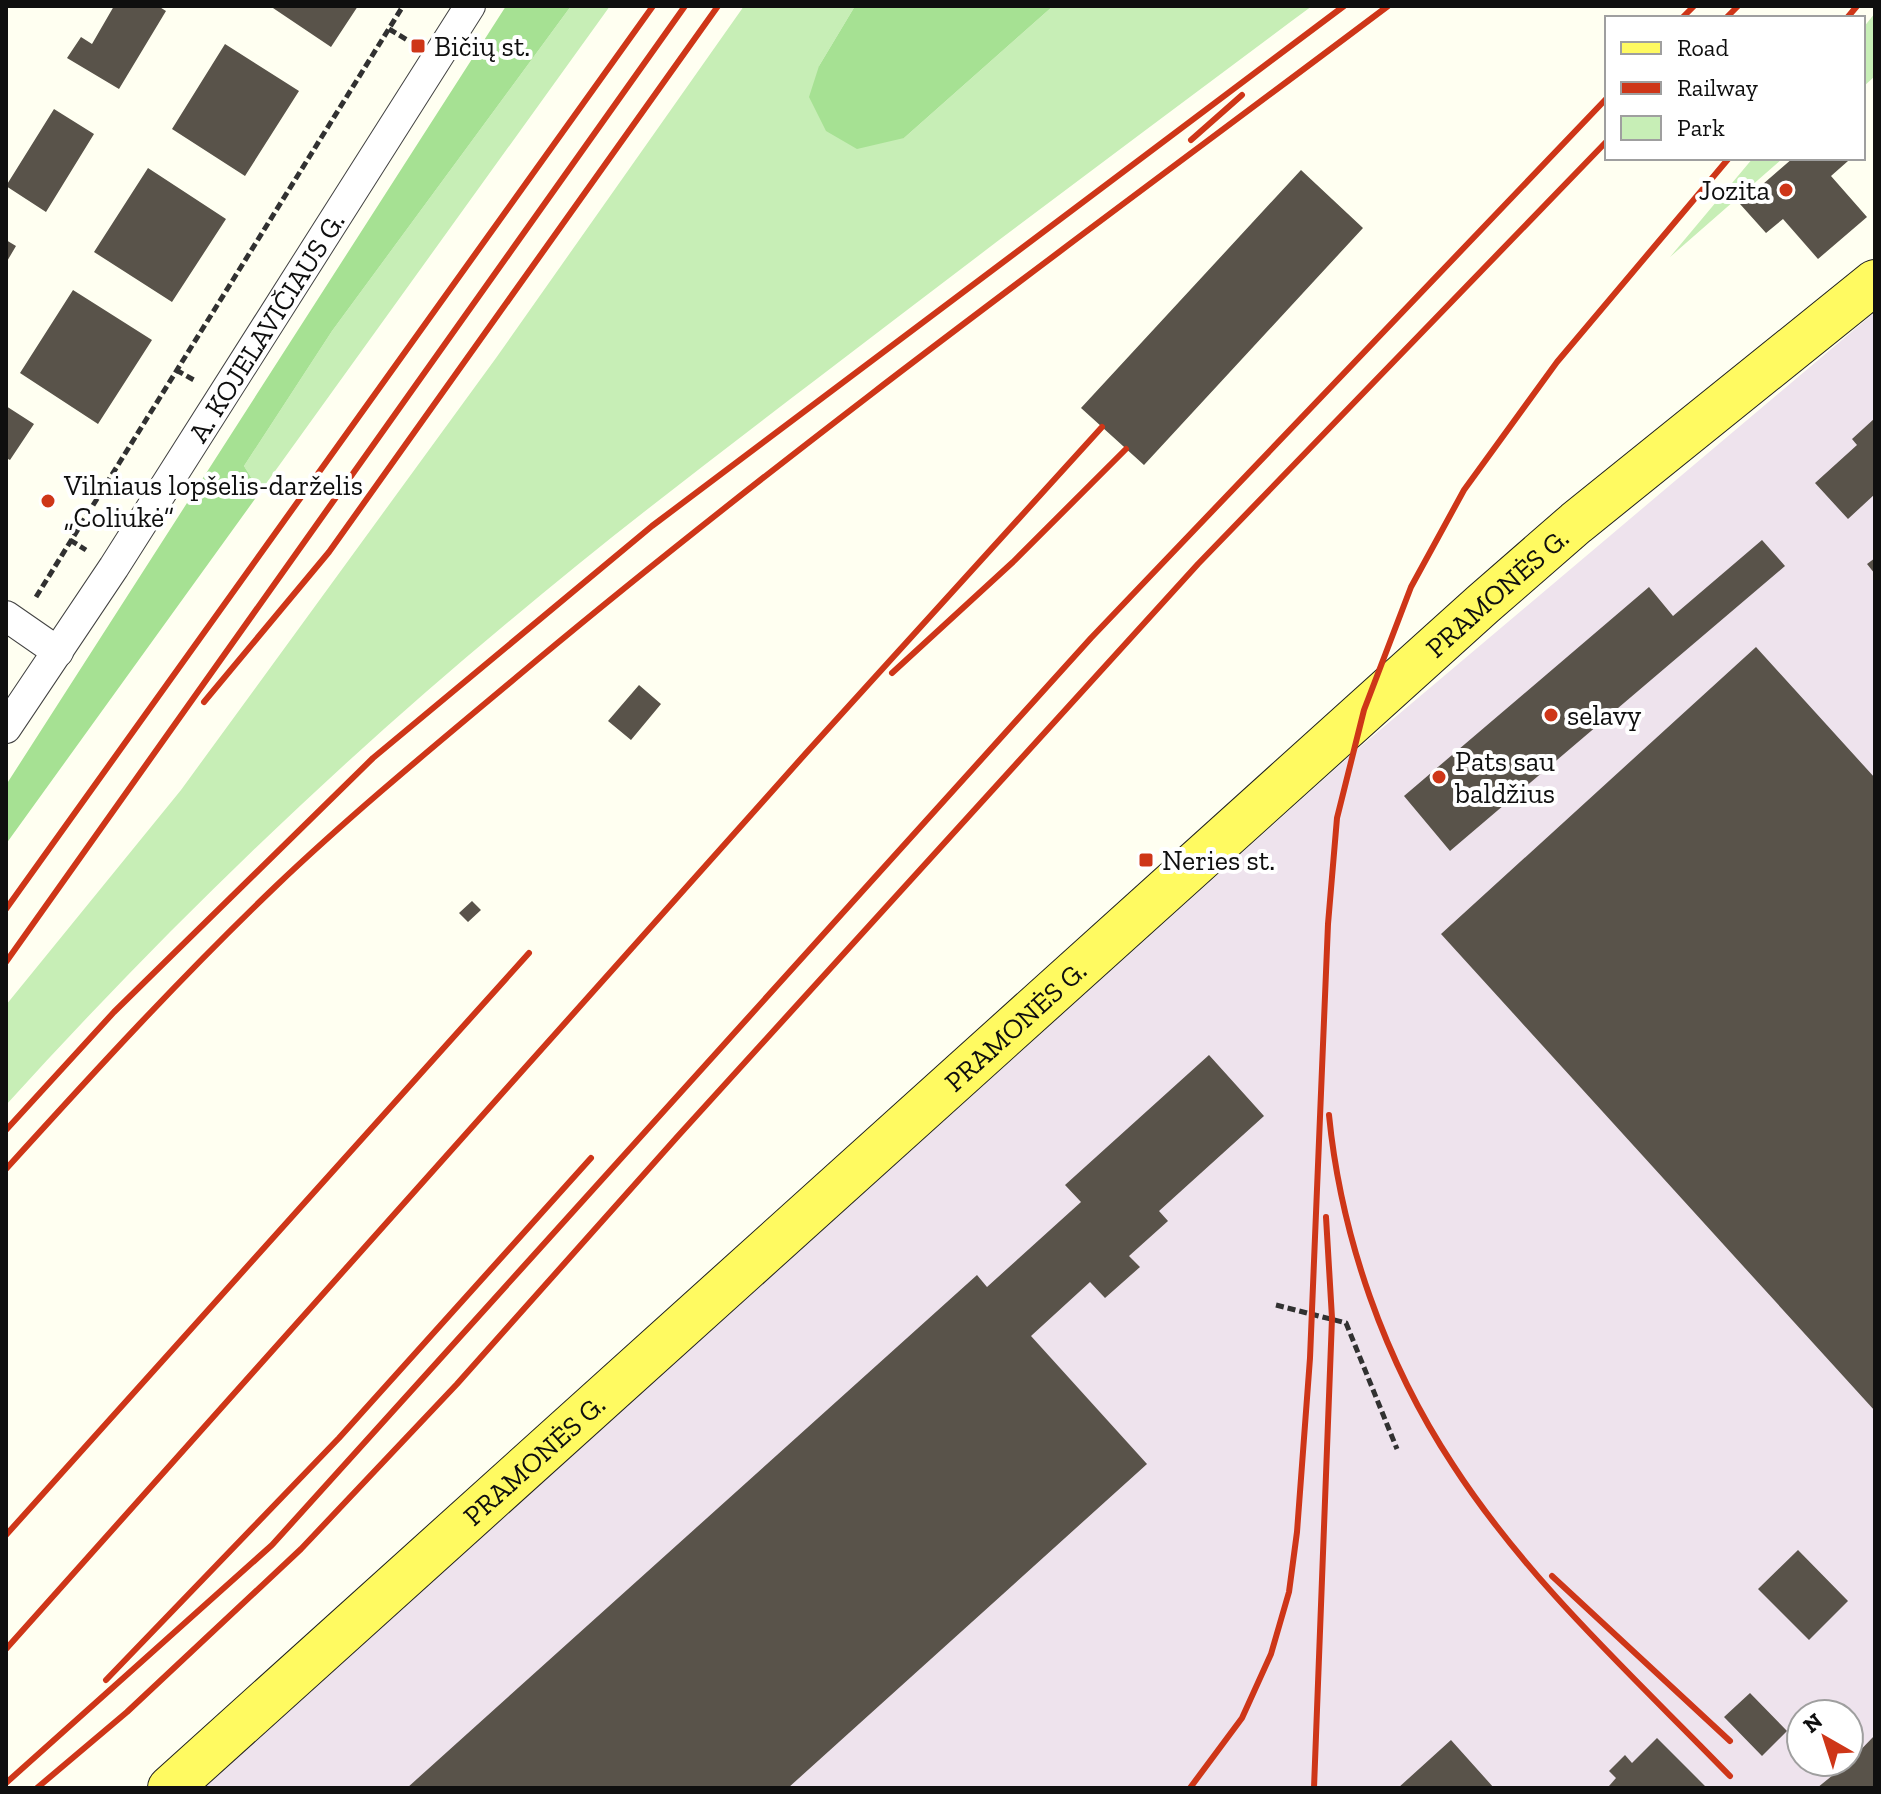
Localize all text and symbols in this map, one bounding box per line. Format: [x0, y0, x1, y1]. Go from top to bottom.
legend [1605, 16, 1865, 160]
place label: Bičių st. [434, 30, 530, 63]
text: Road [1677, 33, 1729, 62]
marker: Bičių st. [409, 37, 427, 55]
text: Railway [1677, 73, 1759, 102]
text: Park [1677, 113, 1725, 142]
place label: Jozita [1699, 174, 1770, 207]
marker: Jozita [1777, 181, 1795, 199]
street label: A. KOJELAVIČIAUS G. [181, 206, 351, 448]
place label: Vilniaus lopšelis-darželis „Coliukė“ [63, 469, 363, 534]
marker: Vilniaus lopšelis-darželis „Coliukė“ [39, 492, 57, 510]
street label: PRAMONĖS G. [1419, 521, 1575, 664]
place label: selavy [1567, 699, 1642, 732]
marker: selavy [1542, 706, 1560, 724]
place label: Pats sau baldžius [1454, 745, 1555, 810]
marker: Pats sau baldžius [1430, 768, 1448, 786]
place label: Neries st. [1162, 844, 1275, 877]
marker: Neries st. [1137, 851, 1155, 869]
street label: PRAMONĖS G. [938, 954, 1093, 1098]
street label: PRAMONĖS G. [456, 1388, 611, 1532]
north arrow [1785, 1698, 1865, 1778]
text: N [1798, 1707, 1828, 1739]

